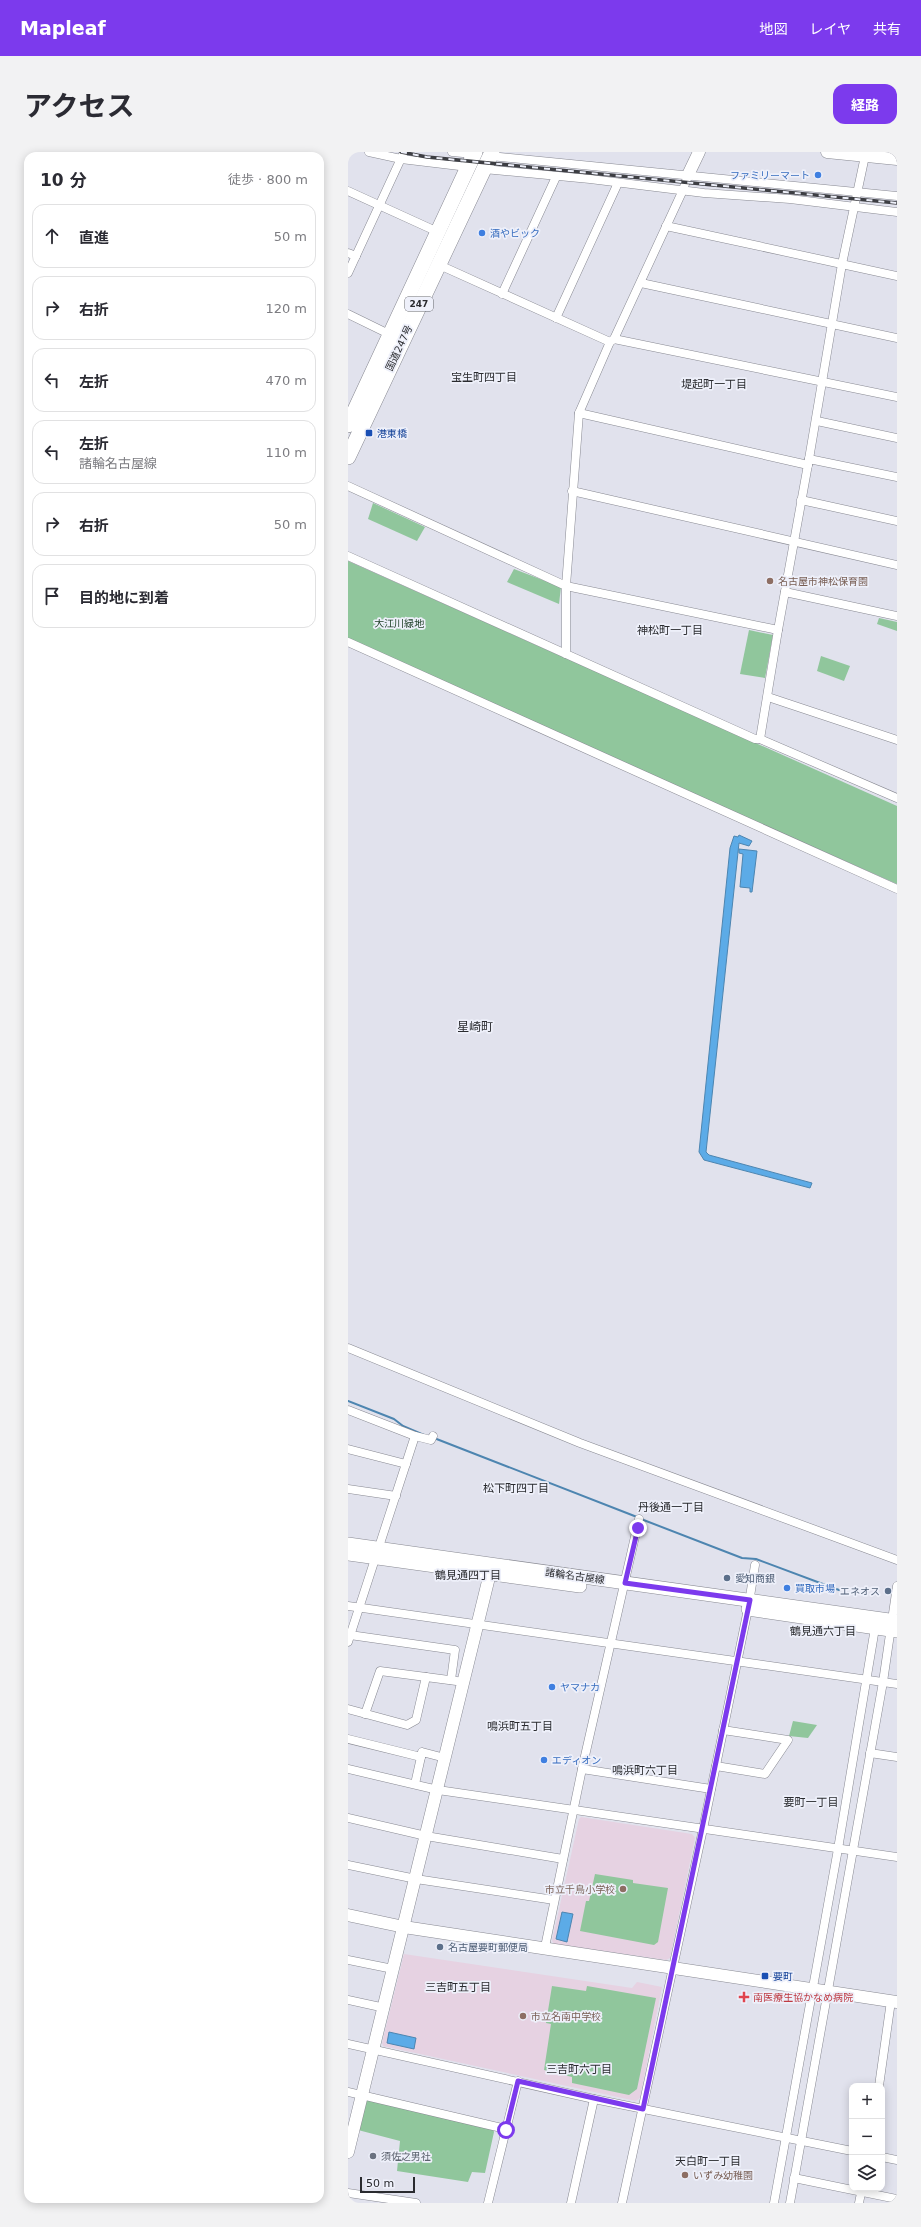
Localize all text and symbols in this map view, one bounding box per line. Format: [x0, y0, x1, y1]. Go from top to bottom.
text: Mapleaf [20, 17, 106, 39]
text: 地図 [759, 21, 787, 37]
text: レイヤ [809, 21, 851, 37]
text: 共有 [873, 21, 901, 37]
button: 経路 [833, 84, 897, 124]
text: アクセス [24, 90, 135, 123]
text: 10 分 [40, 170, 87, 190]
place label: ファミリーマート [730, 170, 810, 181]
marker: ファミリーマート [813, 170, 823, 180]
text: 徒歩 · 800 m [228, 172, 308, 187]
icon: ahead [41, 225, 63, 247]
marker: 酒やビック [477, 228, 487, 238]
place label: 酒やビック [490, 228, 540, 239]
text: 直進 [79, 229, 109, 247]
text: 50 m [274, 229, 307, 244]
icon: right [41, 297, 63, 319]
road number: 247 [405, 297, 433, 311]
text: 右折 [79, 301, 109, 319]
text: 120 m [265, 301, 307, 316]
street label: 国道247号 [384, 323, 414, 373]
icon: left [41, 369, 63, 391]
district label: 宝生町四丁目 [451, 371, 517, 384]
text: 左折 [79, 373, 109, 391]
text: 470 m [265, 373, 307, 388]
district label: 堤起町一丁目 [681, 378, 747, 391]
marker: 港東橋 [364, 428, 374, 438]
place label: 港東橋 [377, 428, 407, 439]
text: 左折 [79, 435, 109, 453]
icon: left [41, 441, 63, 463]
text: 110 m [265, 445, 307, 460]
text: 諸輪名古屋線 [79, 456, 157, 471]
icon: right [41, 513, 63, 535]
text: 右折 [79, 517, 109, 535]
text: 50 m [274, 517, 307, 532]
marker: 名古屋市神松保育園 [765, 576, 775, 586]
place label: 名古屋市神松保育園 [778, 576, 868, 587]
icon: arrive [41, 585, 63, 607]
text: 目的地に到着 [79, 589, 169, 607]
park label: 大江川緑地 [374, 618, 425, 629]
district label: 神松町一丁目 [637, 624, 703, 637]
district label: 星崎町 [457, 1020, 493, 1034]
district label: 松下町四丁目 [483, 1482, 549, 1495]
district label: 丹後通一丁目 [638, 1501, 704, 1514]
route end [629, 1519, 647, 1537]
street label: 諸輪名古屋線 [545, 1566, 605, 1586]
district label: 鶴見通四丁目 [435, 1569, 501, 1582]
marker: 愛知商銀 [722, 1573, 732, 1583]
place label: 愛知商銀 [735, 1573, 775, 1584]
marker: 買取市場 [782, 1583, 792, 1593]
place label: 買取市場 [795, 1583, 835, 1594]
place label: エネオス [840, 1586, 880, 1597]
marker: エネオス [883, 1586, 893, 1596]
district label: 鶴見通六丁目 [790, 1625, 856, 1638]
marker: ヤマナカ [547, 1682, 557, 1692]
place label: ヤマナカ [560, 1682, 600, 1693]
district label: 鳴浜町五丁目 [487, 1720, 553, 1733]
marker: エディオン [539, 1755, 549, 1765]
place label: エディオン [552, 1755, 601, 1766]
district label: 鳴浜町六丁目 [612, 1764, 678, 1777]
district label: 要町一丁目 [784, 1796, 839, 1809]
place label: 市立千鳥小学校 [545, 1884, 615, 1895]
marker: 市立千鳥小学校 [618, 1884, 628, 1894]
marker: 名古屋要町郵便局 [435, 1942, 445, 1952]
place label: 名古屋要町郵便局 [448, 1942, 528, 1953]
marker: 要町 [760, 1971, 770, 1981]
place label: 要町 [773, 1971, 793, 1982]
district label: 三吉町五丁目 [425, 1981, 491, 1994]
marker: 南医療生協かなめ病院 [738, 1991, 750, 2003]
place label: 南医療生協かなめ病院 [753, 1992, 853, 2003]
marker: 市立名南中学校 [518, 2011, 528, 2021]
place label: 市立名南中学校 [531, 2011, 601, 2022]
district label: 三吉町六丁目 [546, 2063, 612, 2076]
map controls [849, 2083, 885, 2191]
button: + [849, 2083, 885, 2119]
button: − [849, 2119, 885, 2155]
route start [497, 2121, 515, 2139]
marker: 須佐之男社 [368, 2151, 378, 2161]
place label: 須佐之男社 [381, 2151, 431, 2162]
district label: 天白町一丁目 [675, 2155, 741, 2168]
button: layers [849, 2155, 885, 2191]
marker: いずみ幼稚園 [680, 2170, 690, 2180]
place label: いずみ幼稚園 [693, 2170, 753, 2181]
scale bar [360, 2175, 415, 2194]
text: 50 m [366, 2177, 394, 2190]

